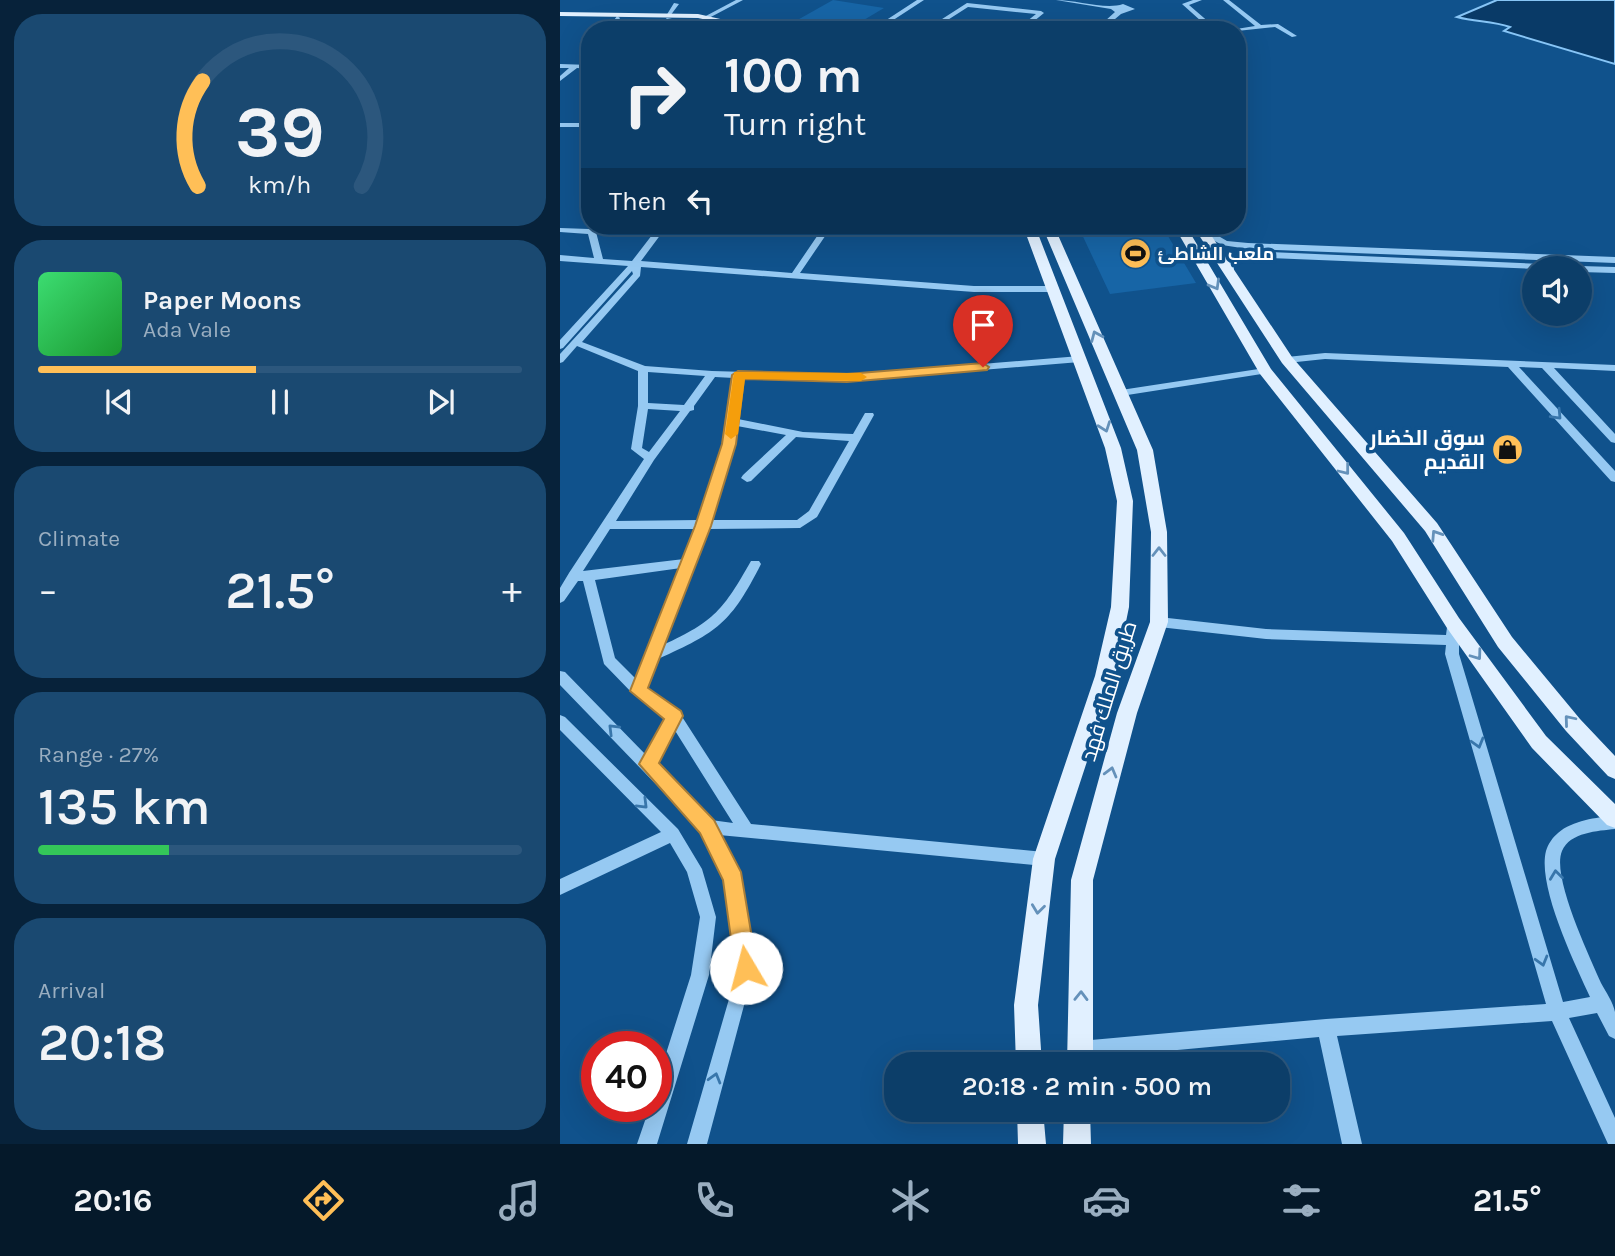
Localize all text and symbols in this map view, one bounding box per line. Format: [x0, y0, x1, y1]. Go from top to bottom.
text: 100 m [724, 47, 862, 104]
icon: right [609, 49, 700, 140]
text: 39 [235, 89, 325, 174]
text: Turn right [724, 106, 866, 143]
text: km/h [248, 170, 312, 199]
icon: left [681, 182, 719, 220]
text: Then [609, 186, 667, 217]
sports icon: ملعب الشاطئ [1118, 237, 1152, 271]
place label: ملعب الشاطئ [1158, 243, 1274, 265]
map controls [1522, 256, 1592, 326]
button: sound [1522, 256, 1592, 326]
one-way arrow [1206, 277, 1219, 290]
text: Paper Moons [143, 285, 302, 316]
pin [953, 295, 1013, 367]
icon: arrive [964, 306, 1002, 344]
text: Ada Vale [143, 316, 231, 343]
one-way arrow [1090, 331, 1104, 343]
icon: previous [100, 383, 138, 421]
icon: pause [261, 383, 299, 421]
icon: next [422, 383, 460, 421]
one-way arrow [1549, 407, 1561, 420]
one-way arrow [1097, 420, 1111, 432]
place label: سوق الخضار القديم [1369, 426, 1485, 476]
shop icon: سوق الخضار القديم [1491, 433, 1525, 467]
one-way arrow [1336, 463, 1349, 475]
text: Climate [38, 525, 120, 552]
one-way arrow [1431, 530, 1444, 543]
one-way arrow [1151, 546, 1167, 557]
text: 21.5° [225, 560, 335, 621]
text: − [38, 568, 58, 613]
text: + [502, 568, 522, 613]
street label: طريق الملك فهد [1076, 618, 1143, 764]
one-way arrow [1469, 648, 1481, 660]
one-way arrow [1565, 715, 1577, 728]
one-way arrow [609, 725, 621, 737]
one-way arrow [1470, 737, 1484, 749]
text: Range · 27% [38, 741, 159, 768]
one-way arrow [1103, 766, 1117, 778]
text: 135 km [38, 776, 211, 837]
one-way arrow [634, 795, 647, 808]
one-way arrow [1548, 869, 1563, 881]
one-way arrow [1030, 903, 1045, 915]
position arrow [709, 931, 783, 1005]
one-way arrow [1534, 955, 1549, 967]
text: Arrival [38, 977, 105, 1004]
one-way arrow [1073, 990, 1089, 1001]
text: 20:18 [38, 1012, 166, 1073]
speed limit sign: 40 [581, 1031, 672, 1122]
text: 20:18 · 2 min · 500 m [962, 1071, 1212, 1102]
one-way arrow [707, 1073, 722, 1085]
icon: directions [299, 1176, 348, 1225]
icon: music [495, 1176, 544, 1225]
icon: phone [690, 1176, 739, 1225]
icon: climate [886, 1176, 935, 1225]
icon: car [1082, 1176, 1131, 1225]
icon: filters [1277, 1176, 1326, 1225]
text: 20:16 [73, 1182, 152, 1219]
text: 21.5° [1473, 1182, 1542, 1219]

